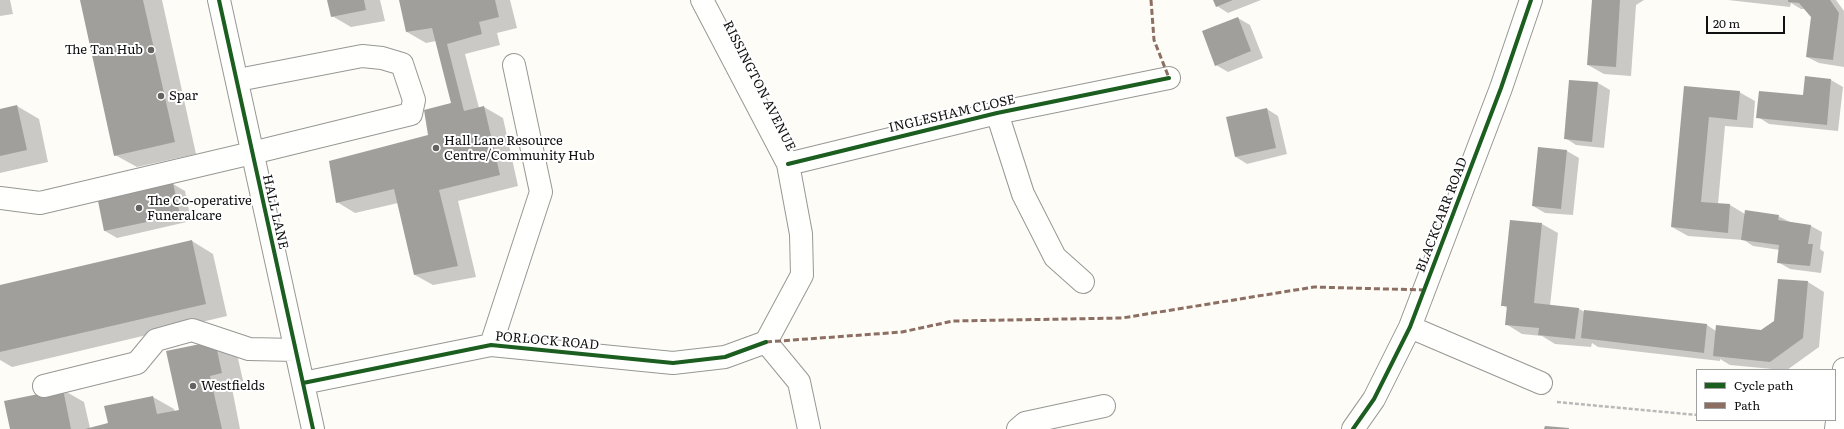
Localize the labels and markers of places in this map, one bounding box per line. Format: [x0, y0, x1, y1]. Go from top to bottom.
place label: The Tan Hub [64, 42, 143, 58]
marker: The Tan Hub [146, 45, 156, 55]
place label: Spar [169, 88, 198, 104]
marker: Spar [156, 91, 166, 101]
place label: Hall Lane Resource Centre/Community Hub [444, 133, 595, 164]
marker: Hall Lane Resource Centre/Community Hub [431, 143, 441, 153]
place label: The Co-operative Funeralcare [147, 193, 252, 224]
marker: The Co-operative Funeralcare [134, 203, 144, 213]
place label: Westfields [201, 378, 265, 394]
marker: Westfields [188, 381, 198, 391]

